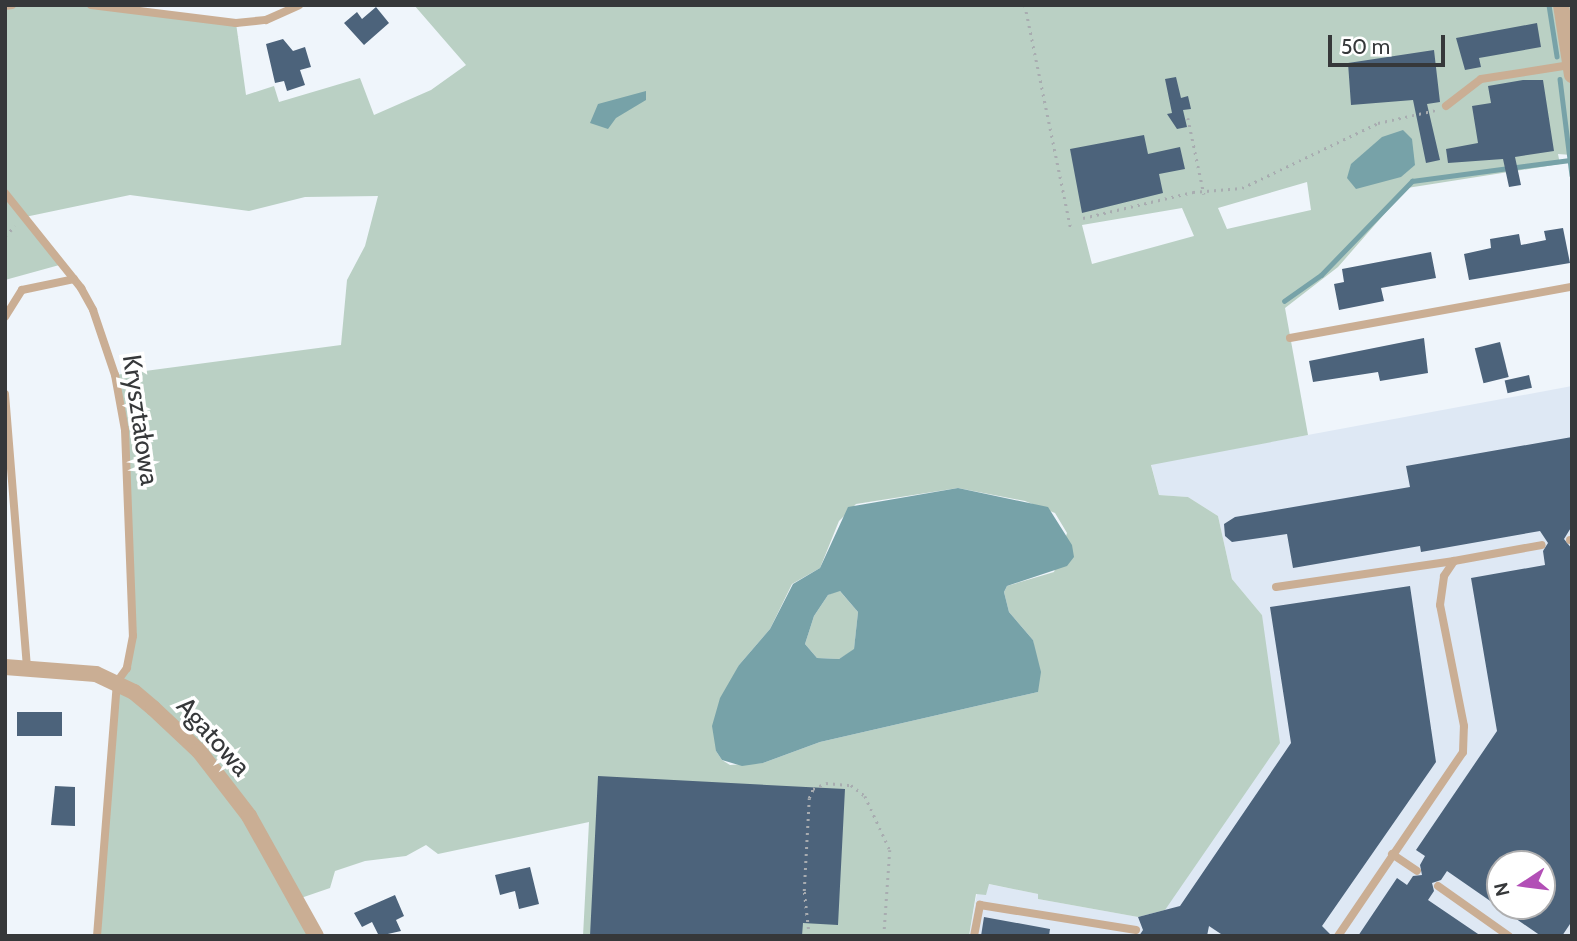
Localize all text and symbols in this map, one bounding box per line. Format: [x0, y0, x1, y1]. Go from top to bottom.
scale bar [1332, 21, 1449, 65]
text: 50 m [1341, 34, 1390, 59]
street label: Kryształowa [115, 353, 165, 487]
street label: Agatowa [170, 691, 256, 783]
north arrow [1486, 850, 1556, 920]
text: N [1489, 880, 1515, 899]

